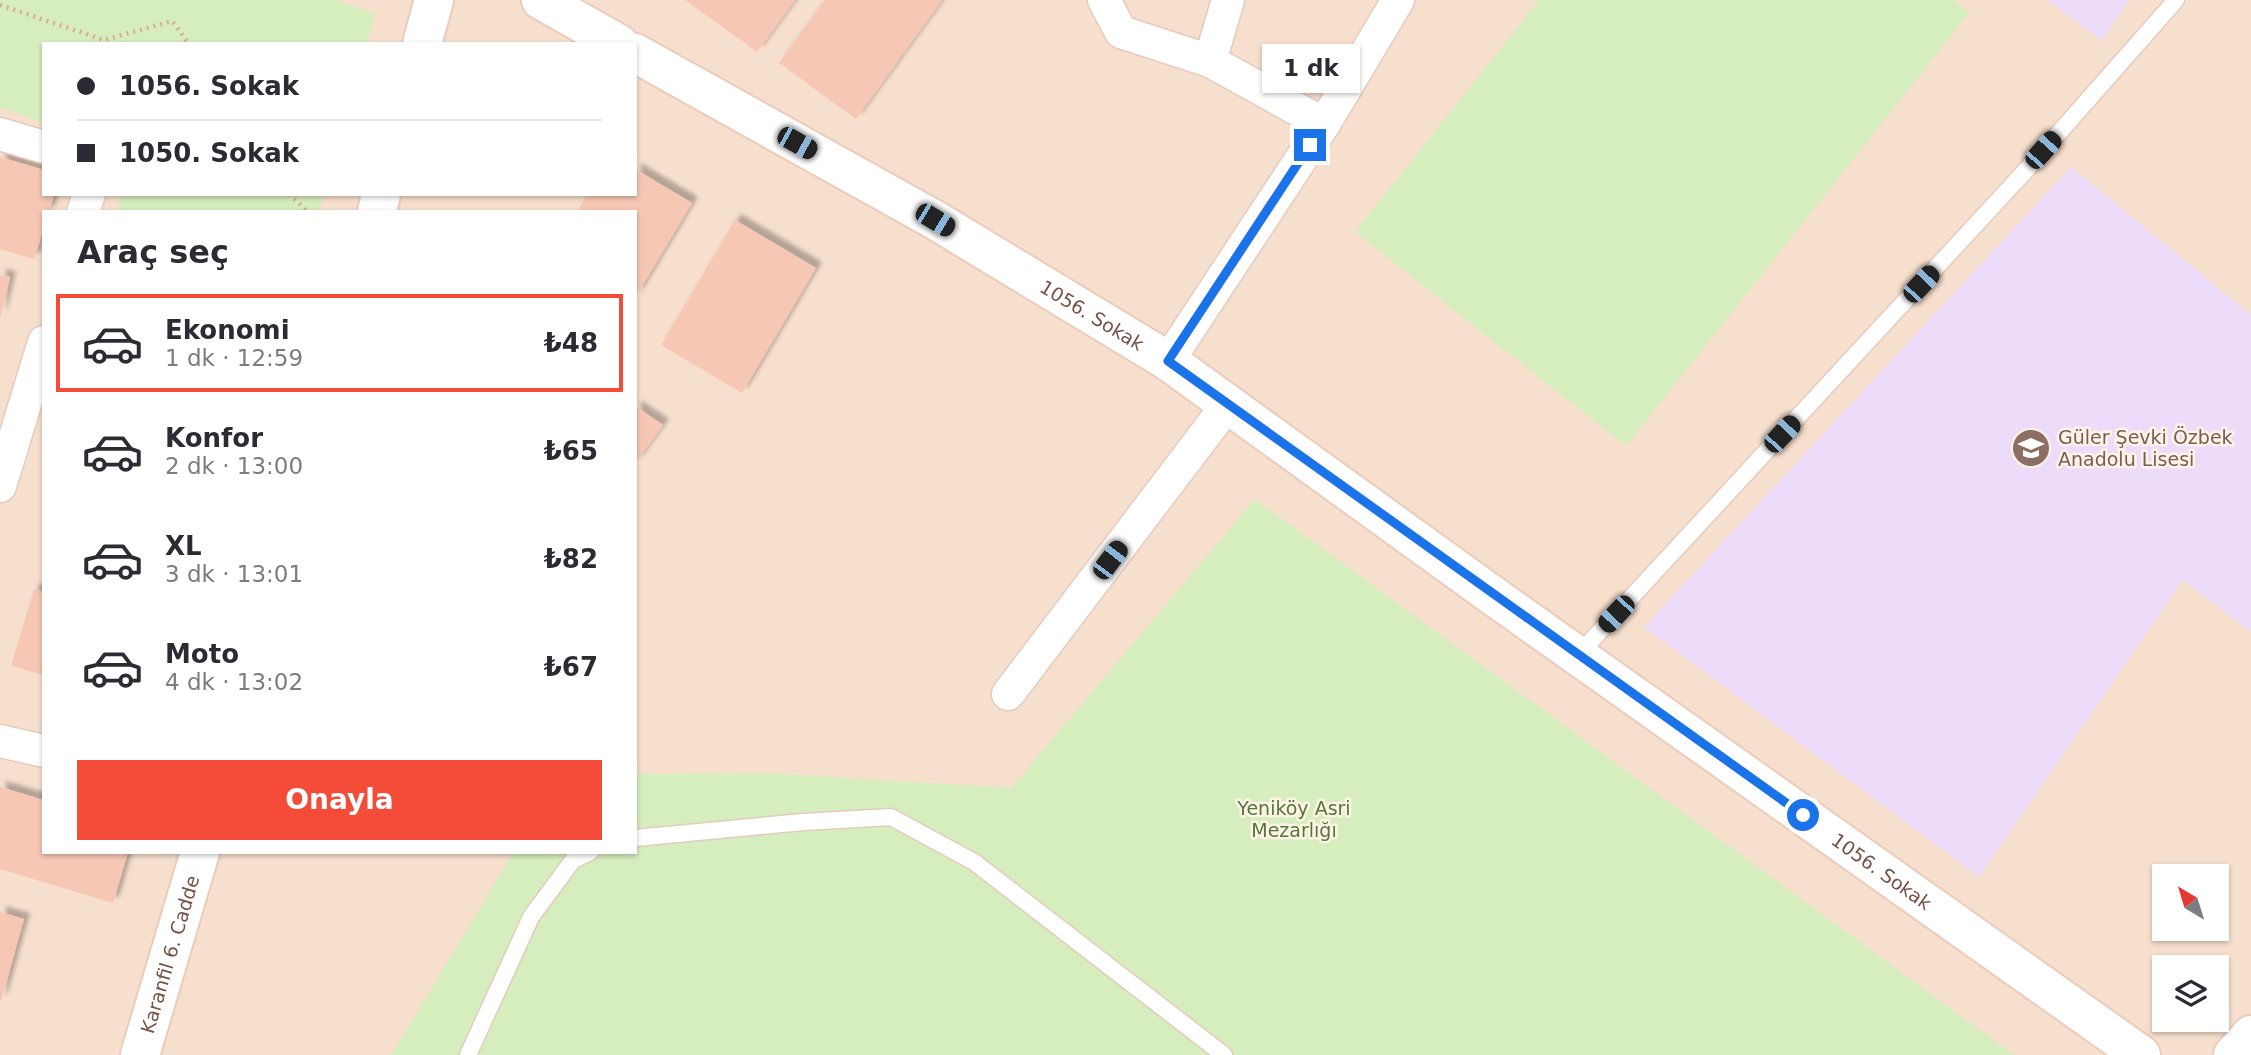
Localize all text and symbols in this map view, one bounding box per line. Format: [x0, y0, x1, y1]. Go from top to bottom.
callout: 1 dk [1261, 44, 1359, 92]
text: 1 dk [1283, 55, 1339, 81]
text: 1056. Sokak [119, 71, 299, 101]
car [774, 124, 821, 162]
car [2022, 127, 2065, 173]
route end [1294, 129, 1326, 161]
text: 1050. Sokak [119, 138, 299, 168]
car [912, 200, 959, 240]
text: Araç seç [77, 233, 229, 271]
car [1899, 261, 1944, 307]
street label: 1056. Sokak [1036, 275, 1148, 355]
icon: car [81, 312, 144, 375]
text: Ekonomi [165, 315, 290, 345]
text: ₺48 [544, 328, 598, 358]
text: 1 dk · 12:59 [165, 345, 303, 371]
car [1760, 411, 1805, 457]
icon: car [81, 420, 144, 483]
text: Konfor [165, 423, 263, 453]
place label: Güler Şevki Özbek Anadolu Lisesi [2058, 426, 2233, 470]
school or university icon: Güler Şevki Özbek Anadolu Lisesi [2010, 427, 2052, 469]
text: ₺65 [544, 436, 598, 466]
text: 2 dk · 13:00 [165, 453, 303, 479]
icon: car [81, 528, 144, 591]
text: XL [165, 531, 202, 561]
car [1089, 537, 1132, 583]
text: ₺82 [544, 544, 598, 574]
text: 3 dk · 13:01 [165, 561, 303, 587]
car [1594, 591, 1639, 637]
icon: car [81, 636, 144, 699]
text: Moto [165, 639, 239, 669]
text: ₺67 [544, 652, 598, 682]
text: 4 dk · 13:02 [165, 669, 303, 695]
button: Onayla [77, 760, 602, 840]
park label: Yeniköy Asri Mezarlığı [1236, 797, 1351, 841]
route start [1787, 799, 1819, 831]
street label: 1056. Sokak [1827, 828, 1936, 914]
north arrow [2152, 864, 2230, 942]
map controls [2152, 864, 2229, 1032]
street label: Karanfil 6. Cadde [136, 873, 203, 1036]
button: layers [2152, 955, 2229, 1032]

